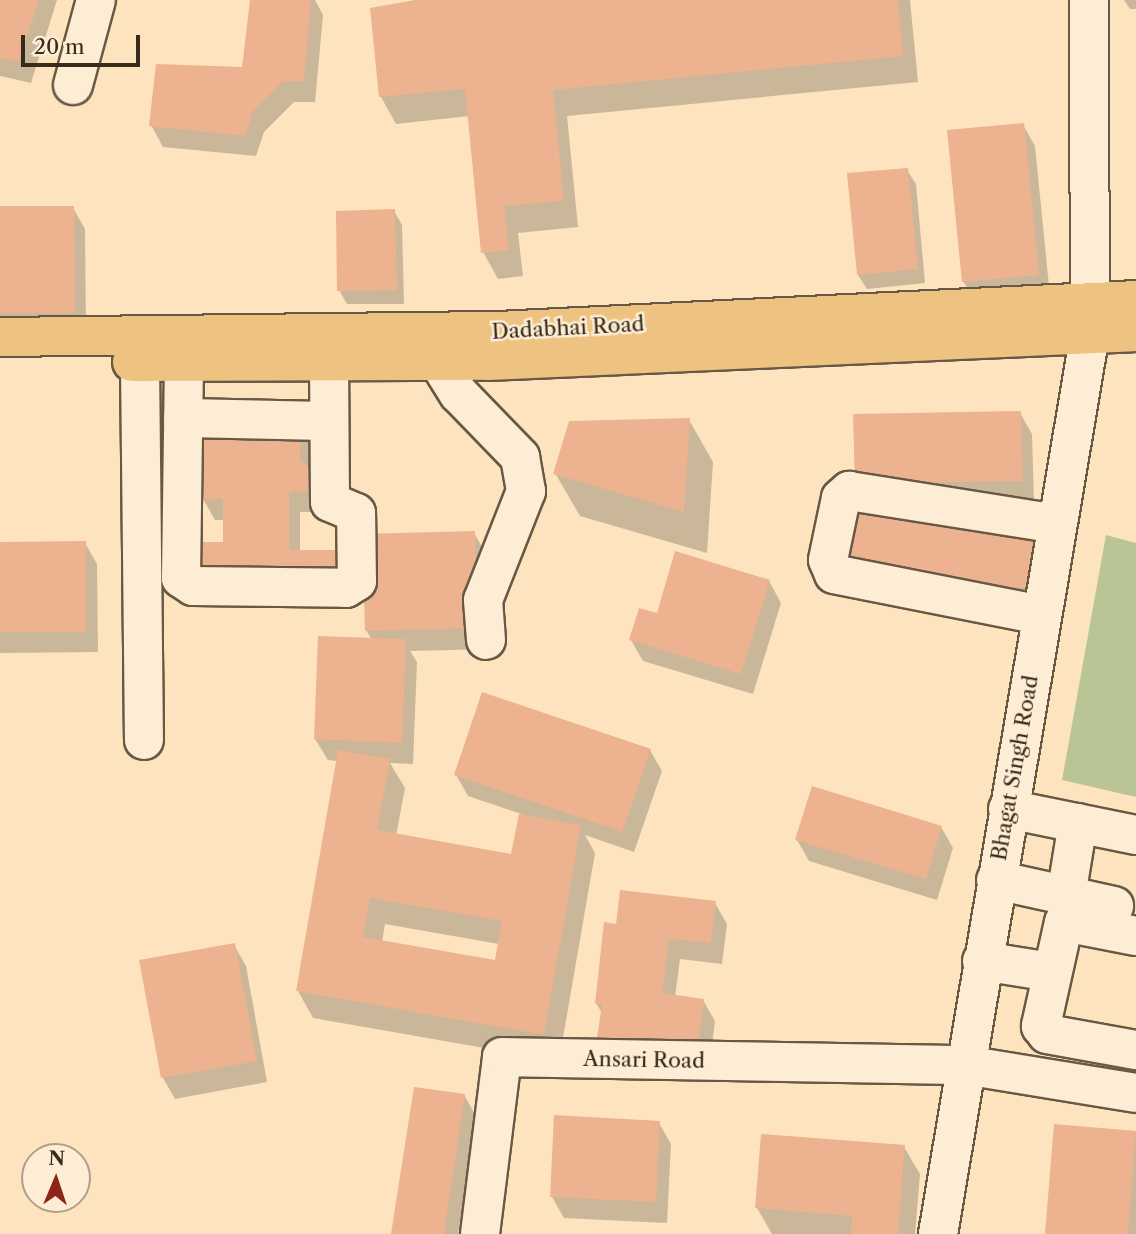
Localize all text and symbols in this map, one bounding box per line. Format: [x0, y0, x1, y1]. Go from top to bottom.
scale bar [24, 21, 144, 65]
text: 20 m [34, 34, 85, 59]
street label: Dadabhai Road [491, 311, 645, 345]
street label: Bhagat Singh Road [986, 673, 1044, 863]
street label: Ansari Road [583, 1046, 705, 1074]
north arrow [21, 1143, 91, 1213]
text: N [48, 1147, 65, 1170]

